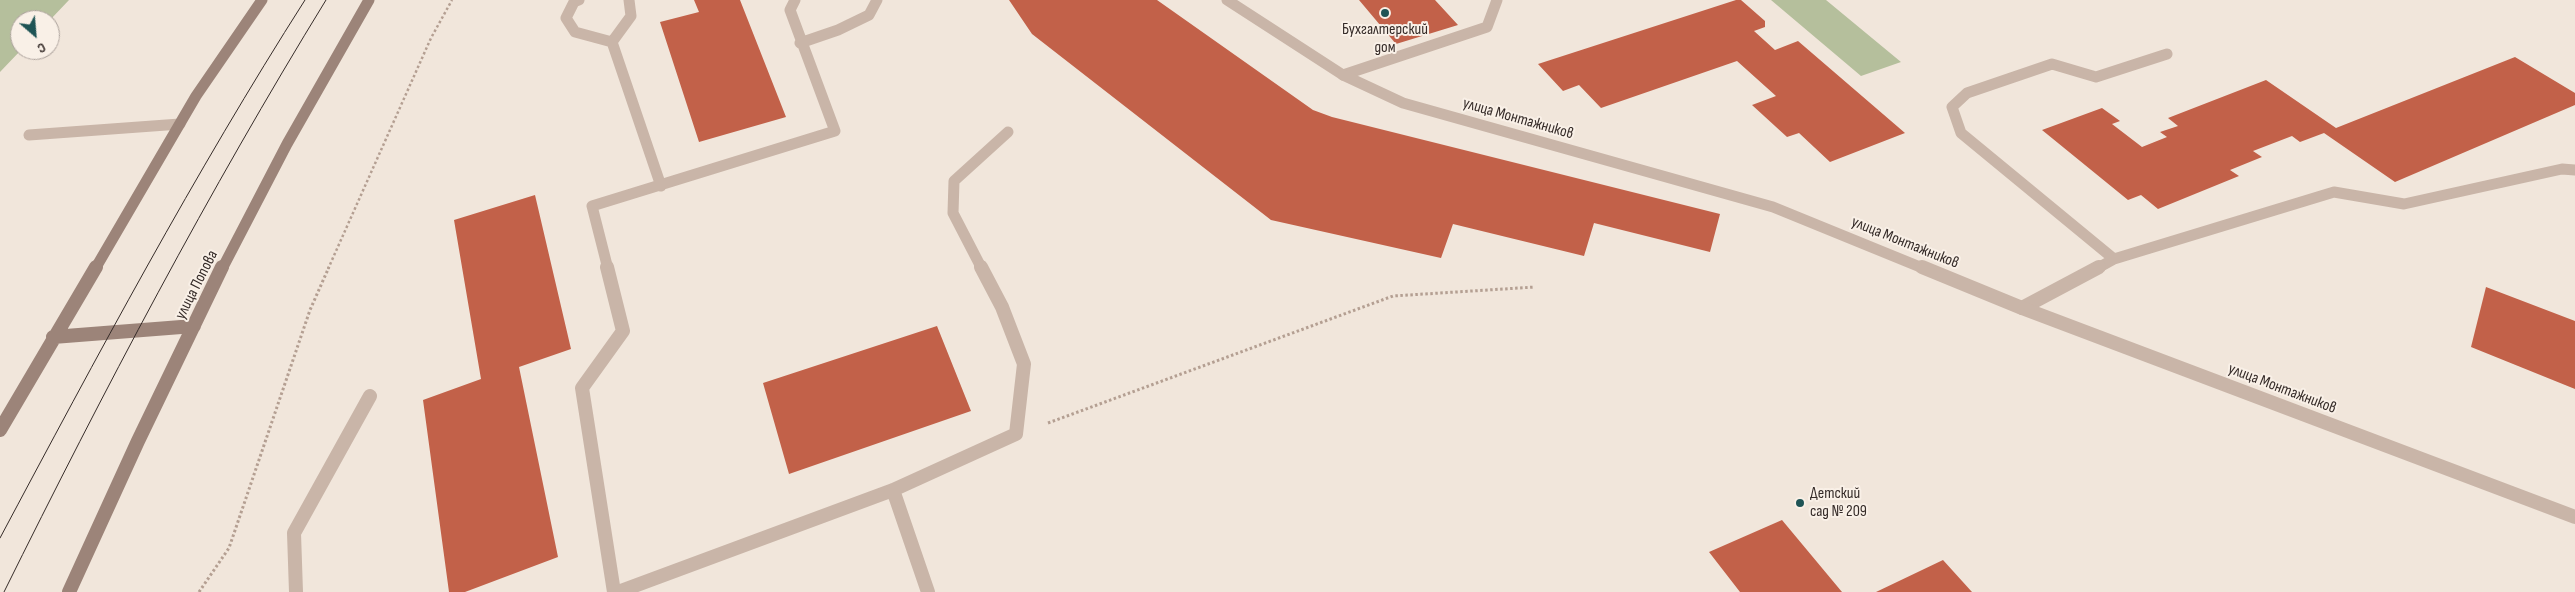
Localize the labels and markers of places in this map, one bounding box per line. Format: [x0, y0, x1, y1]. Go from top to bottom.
marker: Бухгалтерский дом [1379, 7, 1391, 19]
place label: Бухгалтерский дом [1342, 20, 1428, 58]
place label: Детский сад № 209 [1810, 484, 1867, 522]
marker: Детский сад № 209 [1794, 497, 1806, 509]

